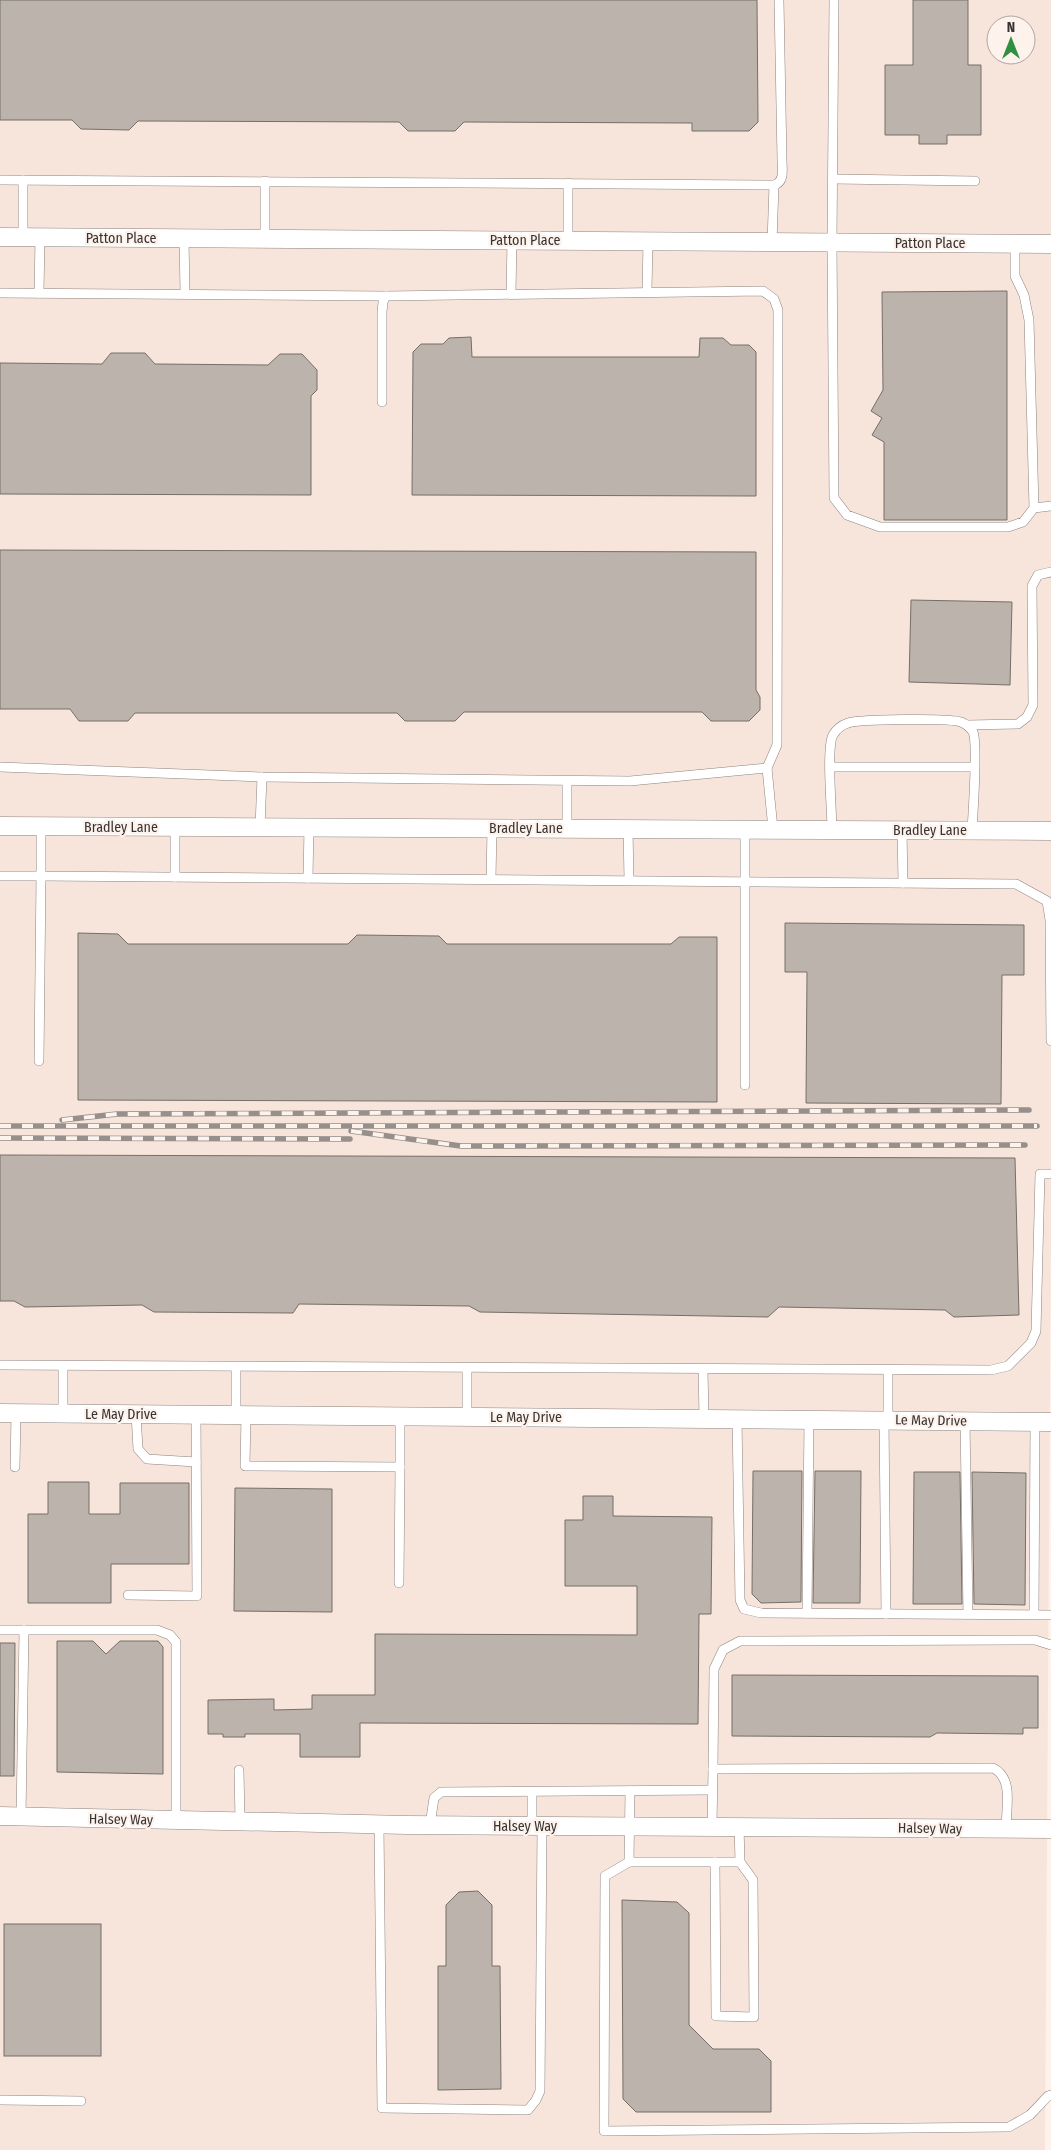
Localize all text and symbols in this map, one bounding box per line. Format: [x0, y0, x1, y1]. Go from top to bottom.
north arrow [986, 15, 1036, 65]
text: N [1007, 19, 1015, 36]
street label: Patton Place [86, 230, 156, 247]
street label: Patton Place [490, 232, 560, 249]
street label: Patton Place [895, 235, 965, 252]
street label: Bradley Lane [84, 819, 158, 836]
street label: Bradley Lane [489, 820, 563, 837]
street label: Bradley Lane [893, 822, 967, 839]
street label: Le May Drive [85, 1406, 157, 1423]
street label: Le May Drive [490, 1409, 562, 1426]
street label: Le May Drive [895, 1411, 967, 1430]
street label: Halsey Way [89, 1810, 154, 1829]
street label: Halsey Way [493, 1818, 558, 1835]
street label: Halsey Way [898, 1819, 963, 1838]

